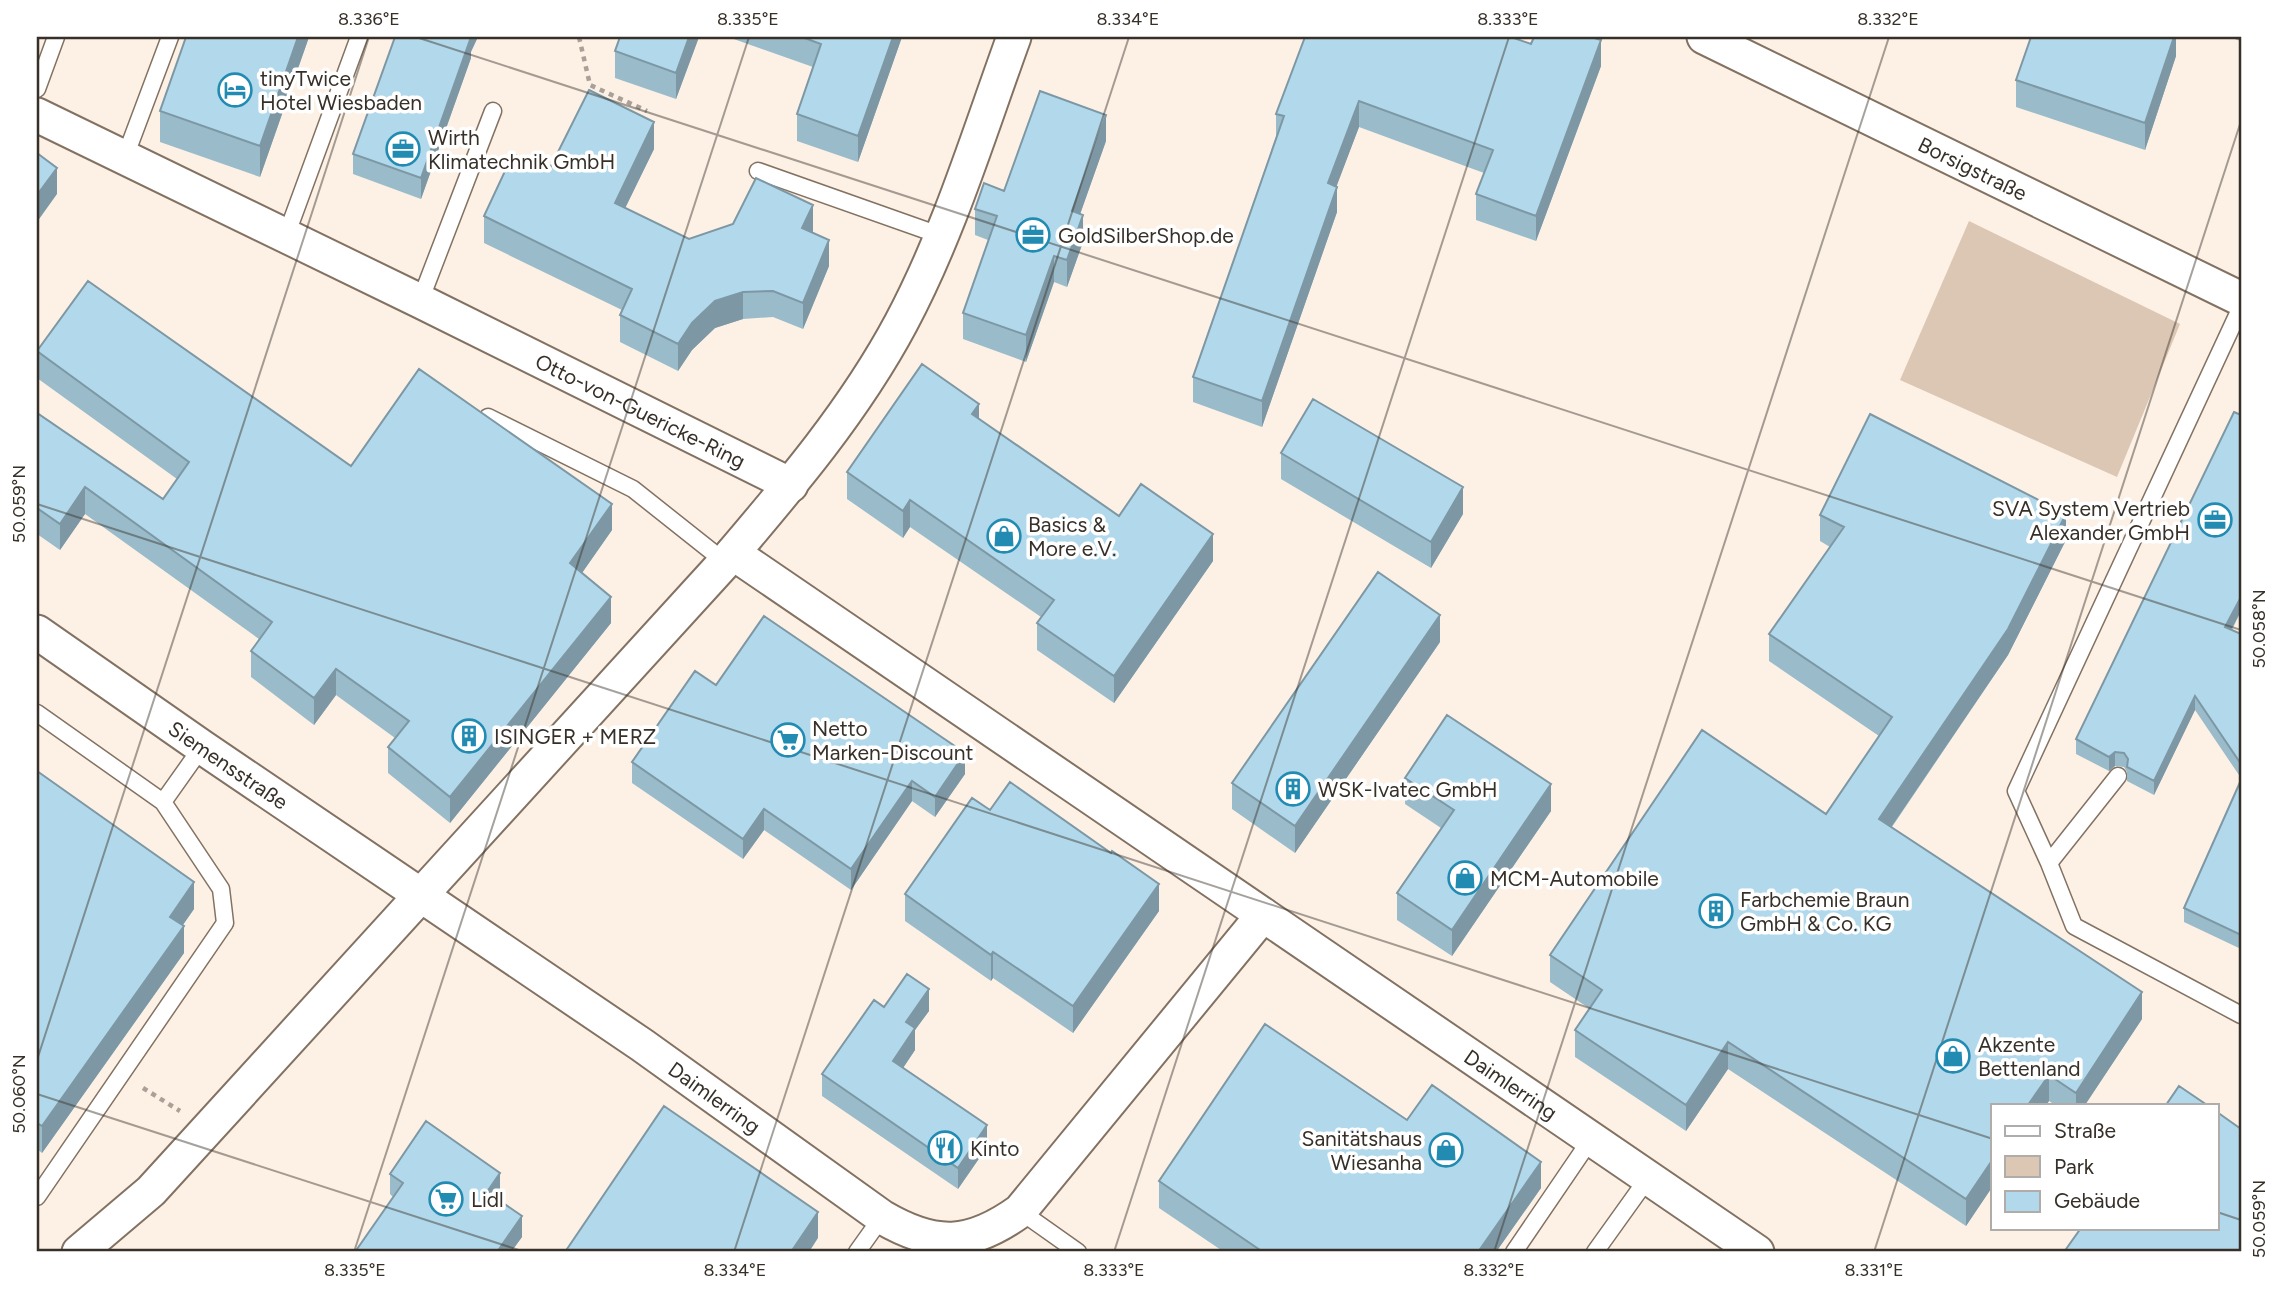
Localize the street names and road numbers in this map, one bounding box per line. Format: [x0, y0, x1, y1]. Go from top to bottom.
street label: Borsigstraße [1914, 131, 2031, 205]
street label: Otto-von-Guericke-Ring [531, 348, 750, 473]
street label: Siemensstraße [164, 715, 293, 814]
street label: Daimlerring [1460, 1044, 1562, 1125]
street label: Daimlerring [664, 1056, 766, 1138]

